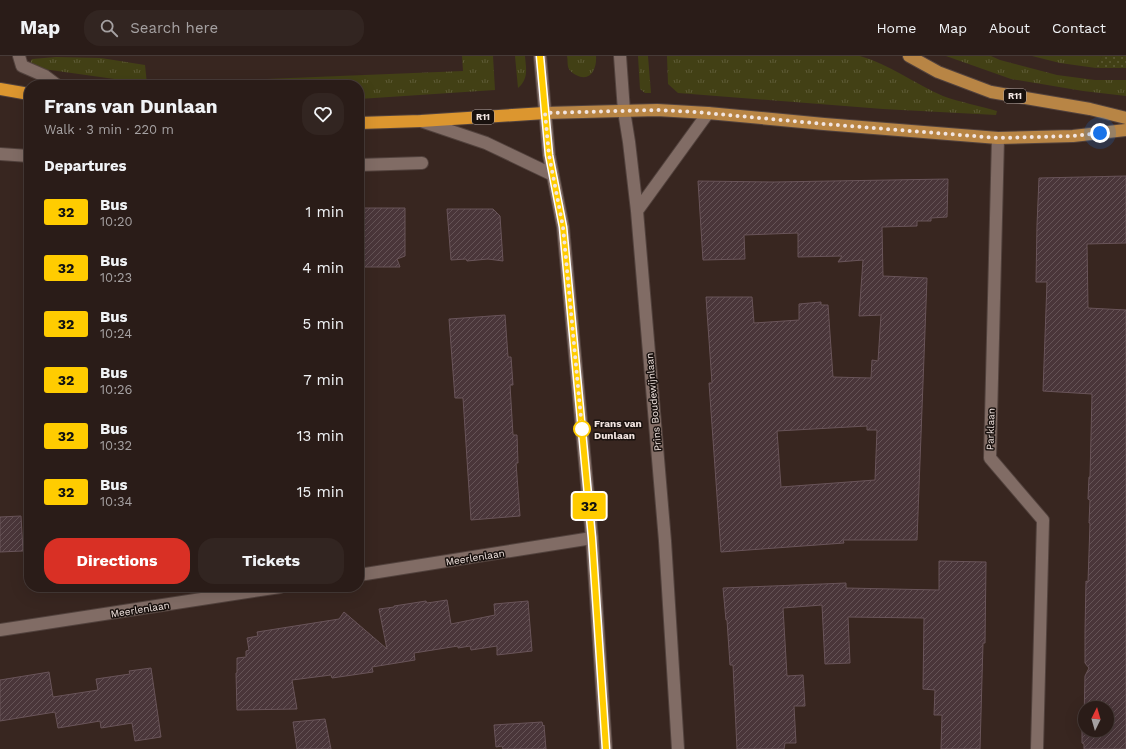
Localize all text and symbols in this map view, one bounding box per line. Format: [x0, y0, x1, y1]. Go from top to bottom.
search box [84, 10, 364, 46]
text: Map [20, 16, 60, 39]
icon: search [98, 17, 120, 39]
text: Search here [130, 19, 218, 37]
text: Home [876, 20, 916, 36]
text: Map [938, 20, 967, 36]
text: About [989, 20, 1030, 36]
text: Contact [1052, 20, 1106, 36]
road number: R11 [1004, 89, 1026, 103]
button: heart [302, 93, 344, 135]
text: Frans van Dunlaan [44, 95, 218, 118]
road number: R11 [472, 110, 494, 124]
text: Walk · 3 min · 220 m [44, 122, 174, 137]
your location [1090, 123, 1110, 143]
text: Departures [44, 157, 127, 175]
text: Bus [100, 196, 128, 214]
text: 1 min [305, 203, 344, 221]
text: 32 [58, 204, 74, 220]
text: 10:20 [100, 214, 133, 229]
text: Bus [100, 252, 128, 270]
text: 4 min [302, 259, 344, 277]
text: 32 [58, 260, 74, 276]
text: 10:23 [100, 270, 132, 285]
text: Bus [100, 308, 128, 326]
text: 5 min [303, 315, 344, 333]
text: 32 [58, 316, 74, 332]
text: 10:24 [100, 326, 132, 341]
street label: Prins Boudewijnlaan [644, 352, 663, 452]
text: Bus [100, 364, 128, 382]
text: 7 min [303, 371, 344, 389]
text: 32 [58, 372, 74, 388]
text: 10:26 [100, 382, 133, 397]
street label: Parklaan [984, 408, 997, 450]
place label: Frans van Dunlaan [594, 418, 642, 441]
text: Bus [100, 420, 128, 438]
marker: Frans van Dunlaan [573, 420, 591, 438]
text: 13 min [297, 427, 344, 445]
text: 32 [58, 428, 74, 444]
text: 10:32 [100, 438, 132, 453]
text: Bus [100, 476, 128, 494]
text: 15 min [297, 483, 344, 501]
text: 32 [58, 484, 74, 500]
line badge: 32 [571, 493, 607, 519]
text: 10:34 [100, 494, 133, 509]
text: 32 [581, 498, 597, 514]
button: Directions [44, 538, 190, 584]
button: Tickets [198, 538, 344, 584]
street label: Meerlenlaan [445, 547, 505, 568]
street label: Meerlenlaan [110, 599, 170, 620]
north arrow [1078, 701, 1114, 737]
map controls [1078, 701, 1114, 737]

